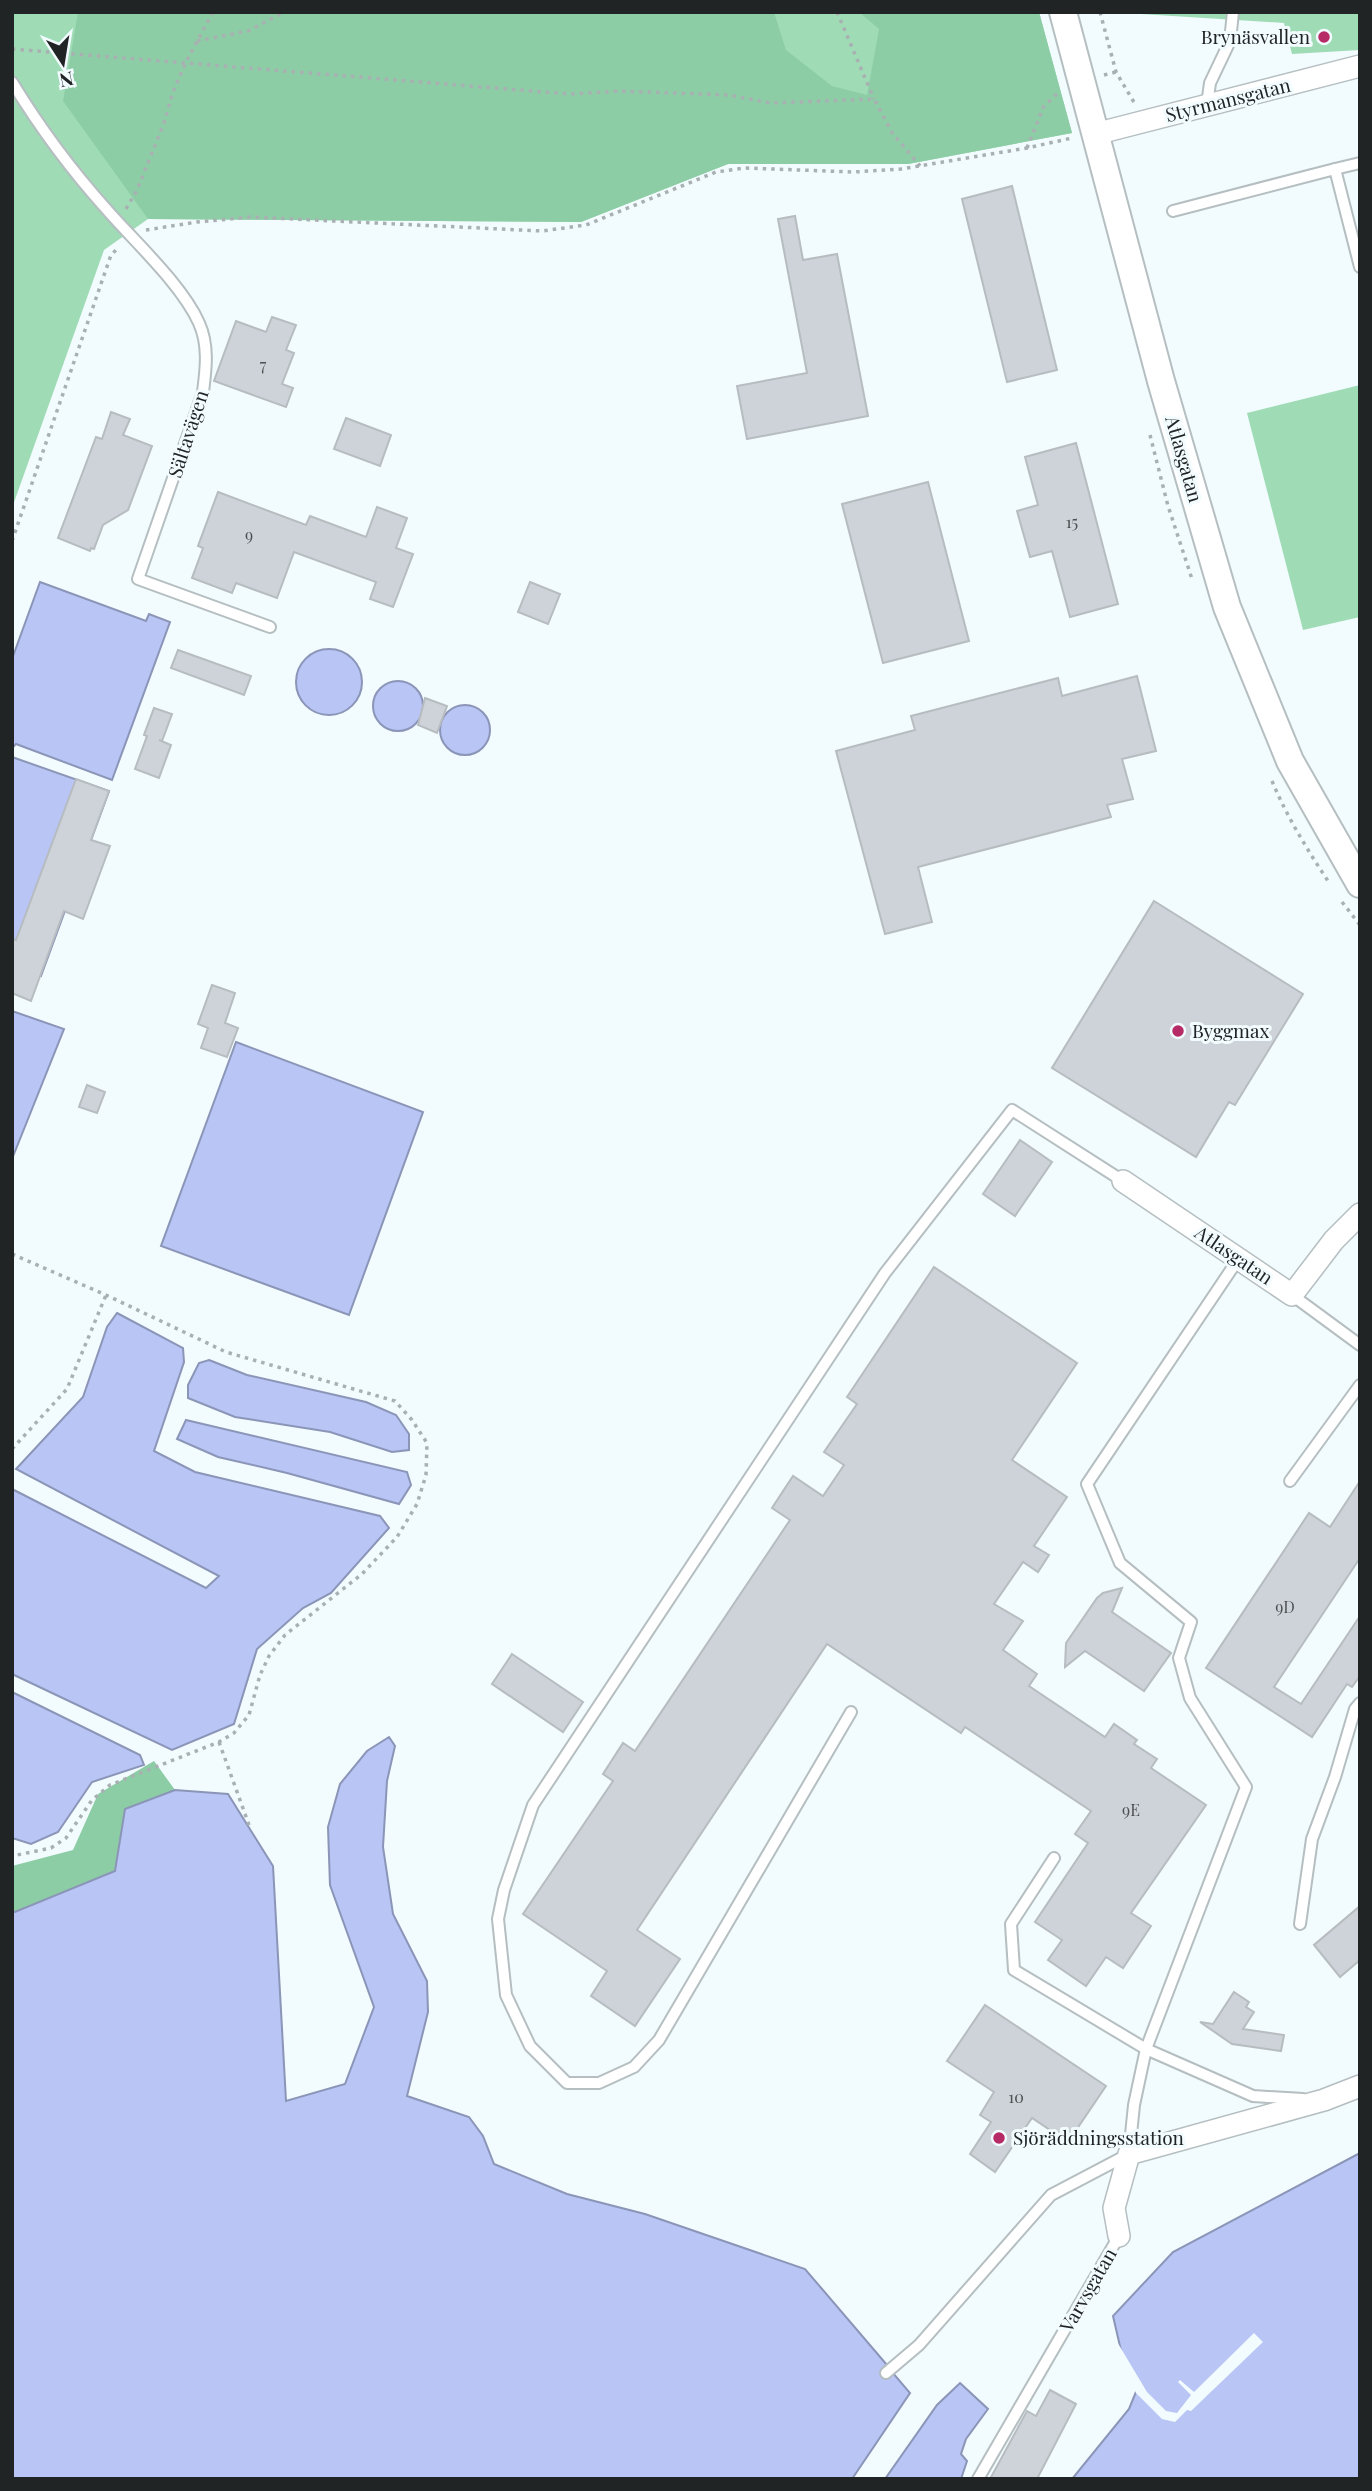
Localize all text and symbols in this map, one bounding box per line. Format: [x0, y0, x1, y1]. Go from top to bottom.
place label: Brynäsvallen [1201, 23, 1311, 49]
north arrow [28, 28, 98, 98]
marker: Brynäsvallen [1316, 29, 1332, 45]
text: N [57, 66, 76, 95]
street label: Styrmansgatan [1162, 71, 1294, 127]
house number: 7 [260, 354, 267, 375]
street label: Sältavägen [161, 386, 214, 481]
street label: Atlasgatan [1160, 411, 1210, 506]
house number: 15 [1066, 511, 1078, 532]
house number: 9 [245, 524, 253, 545]
place label: Byggmax [1192, 1017, 1269, 1043]
marker: Byggmax [1170, 1023, 1186, 1039]
street label: Atlasgatan [1190, 1218, 1279, 1290]
house number: 9D [1275, 1596, 1295, 1617]
house number: 9E [1122, 1799, 1140, 1820]
house number: 10 [1008, 2086, 1024, 2107]
place label: Sjöräddningsstation [1013, 2124, 1185, 2150]
marker: Sjöräddningsstation [991, 2130, 1007, 2146]
street label: Varvsgatan [1052, 2242, 1122, 2337]

